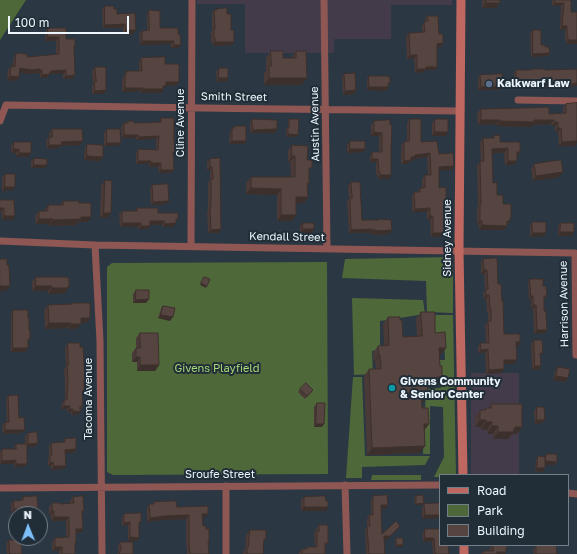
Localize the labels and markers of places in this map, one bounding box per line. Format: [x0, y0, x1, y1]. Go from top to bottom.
place label: Kalkwarf Law [497, 77, 570, 91]
marker: Kalkwarf Law [484, 79, 494, 89]
place label: Givens Community & Senior Center [400, 375, 501, 401]
marker: Givens Community & Senior Center [387, 383, 397, 393]

